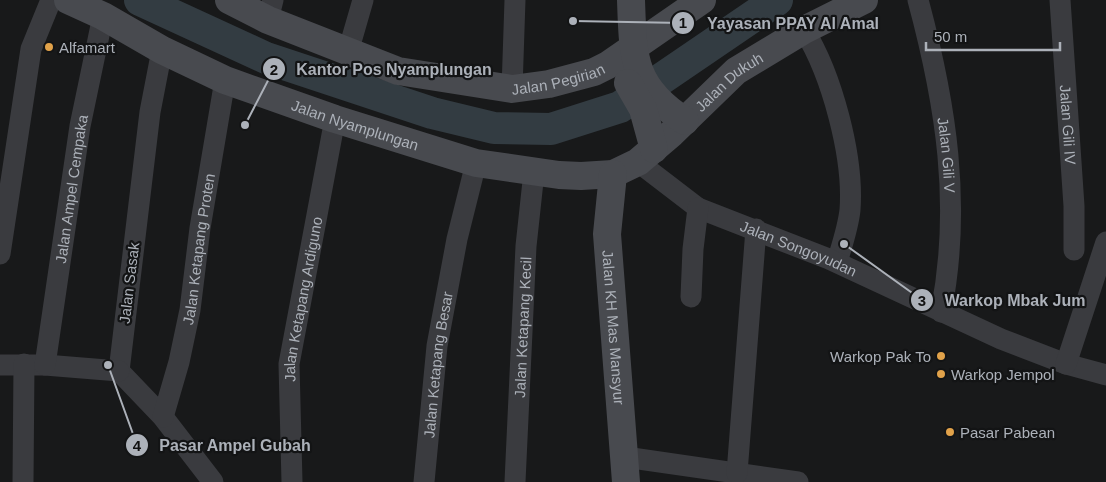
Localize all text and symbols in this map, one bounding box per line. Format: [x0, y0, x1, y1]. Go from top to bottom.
callout: Yayasan PPAY Al Amal [671, 7, 889, 38]
text: 1 [679, 14, 687, 31]
text: Yayasan PPAY Al Amal [707, 15, 879, 32]
scale bar [926, 20, 1060, 52]
text: 50 m [934, 28, 967, 45]
place label: Alfamart [59, 39, 116, 56]
marker: Alfamart [43, 41, 55, 53]
street label: Jalan Dukuh [691, 49, 766, 115]
callout: Kantor Pos Nyamplungan [262, 54, 502, 85]
street label: Jalan Pegirian [510, 60, 607, 97]
text: 2 [270, 61, 278, 78]
text: Kantor Pos Nyamplungan [296, 61, 492, 78]
street label: Jalan Gili IV [1057, 84, 1080, 165]
street label: Jalan Nyamplungan [289, 96, 421, 153]
street label: Jalan Ampel Cempaka [52, 112, 91, 264]
street label: Jalan Gili V [935, 116, 959, 193]
street label: Jalan Ketapang Proten [179, 172, 218, 326]
street label: Jalan Ketapang Ardiguno [280, 215, 325, 382]
street label: Jalan Songoyudan [738, 217, 860, 279]
street label: Jalan Sasak [116, 241, 142, 325]
street label: Jalan KH Mas Mansyur [600, 249, 629, 405]
street label: Jalan Ketapang Kecil [510, 256, 534, 398]
callout: Warkop Mbak Jum [910, 285, 1095, 316]
street label: Jalan Ketapang Besar [420, 290, 456, 439]
text: 3 [918, 292, 926, 309]
text: Warkop Mbak Jum [945, 292, 1085, 309]
place label: Warkop Pak To [830, 348, 931, 365]
marker: Warkop Pak To [935, 350, 947, 362]
place label: Warkop Jempol [951, 366, 1055, 383]
marker: Warkop Jempol [935, 368, 947, 380]
place label: Pasar Pabean [960, 424, 1055, 441]
marker: Pasar Pabean [944, 426, 956, 438]
callout: Pasar Ampel Gubah [124, 430, 321, 461]
text: 4 [133, 437, 142, 454]
text: Pasar Ampel Gubah [159, 437, 311, 454]

